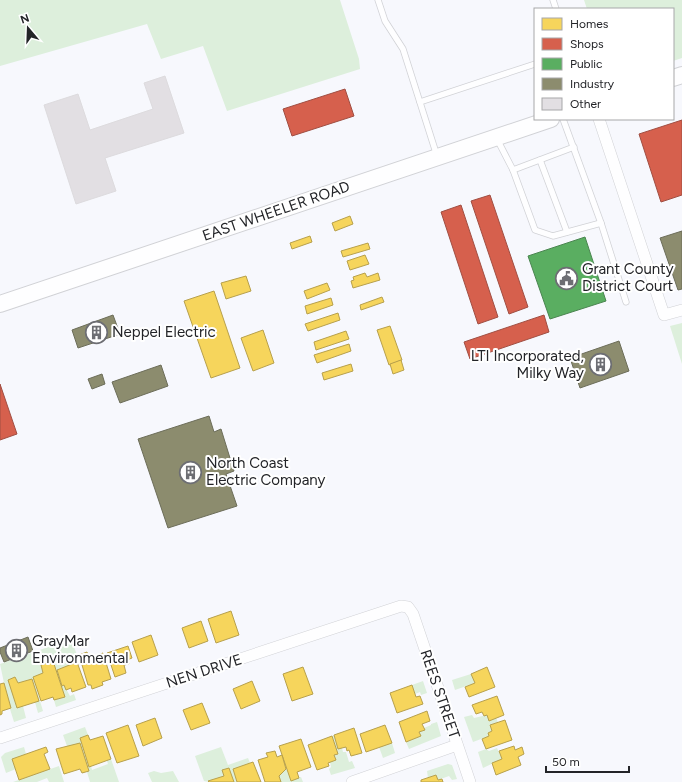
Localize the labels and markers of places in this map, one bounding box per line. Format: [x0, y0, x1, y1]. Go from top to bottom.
place label: Grant County District Court [582, 260, 674, 295]
public building icon: Grant County District Court [554, 265, 580, 291]
building icon: Neppel Electric [83, 319, 109, 345]
place label: Neppel Electric [112, 323, 216, 341]
place label: LTI Incorporated, Milky Way [471, 347, 584, 382]
building icon: LTI Incorporated, Milky Way [587, 352, 613, 378]
place label: North Coast Electric Company [206, 454, 326, 489]
building icon: North Coast Electric Company [177, 459, 203, 485]
place label: GrayMar Environmental [32, 632, 128, 667]
building icon: GrayMar Environmental [3, 637, 29, 663]

